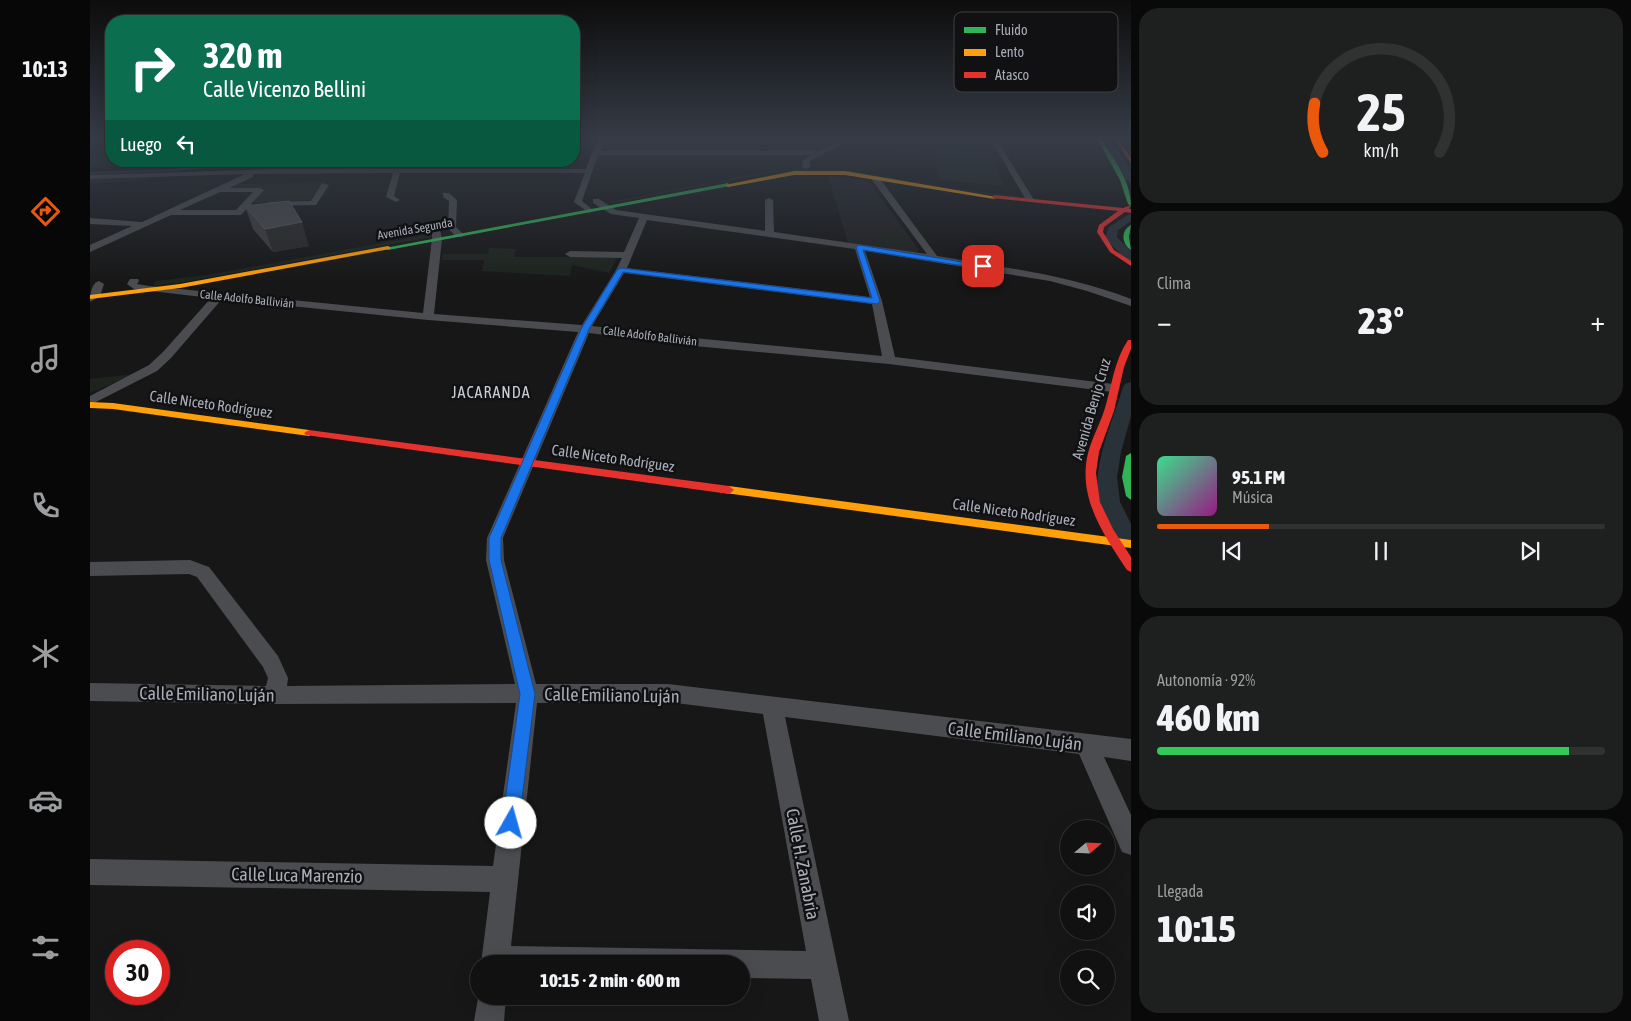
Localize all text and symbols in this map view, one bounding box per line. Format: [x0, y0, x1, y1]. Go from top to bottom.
legend [954, 12, 1118, 92]
text: Fluido [995, 22, 1028, 38]
icon: right [120, 35, 185, 100]
text: 320 m [203, 35, 282, 75]
text: Lento [995, 44, 1024, 60]
text: 10:13 [22, 56, 68, 82]
text: Atasco [995, 67, 1029, 83]
text: Calle Vicenzo Bellini [203, 76, 366, 102]
text: 25 [1357, 82, 1405, 142]
icon: left [172, 130, 200, 158]
text: Luego [120, 133, 162, 155]
text: km/h [1363, 140, 1399, 161]
icon: directions [28, 194, 63, 229]
street label: Avenida Segunda [376, 215, 454, 243]
pin [962, 245, 1004, 287]
icon: arrive [969, 252, 997, 280]
text: Clima [1157, 274, 1191, 292]
street label: Calle Adolfo Ballivián [199, 287, 295, 311]
text: 23° [1358, 299, 1404, 342]
text: − [1157, 305, 1172, 337]
text: + [1590, 305, 1605, 337]
street label: Calle Adolfo Ballivián [602, 323, 698, 349]
icon: music [28, 341, 63, 376]
street label: Avenida Benjo Cruz [1068, 356, 1114, 462]
district label: JACARANDA [451, 383, 531, 401]
street label: Calle Niceto Rodríguez [149, 387, 274, 421]
street label: Calle Niceto Rodríguez [551, 441, 676, 475]
text: 95.1 FM [1232, 466, 1285, 488]
icon: phone [28, 488, 63, 523]
text: Música [1232, 488, 1273, 506]
street label: Calle Niceto Rodríguez [952, 495, 1077, 529]
icon: previous [1218, 537, 1246, 565]
icon: pause [1367, 537, 1395, 565]
icon: next [1516, 537, 1544, 565]
icon: climate [28, 636, 63, 671]
text: Autonomía · 92% [1157, 671, 1255, 689]
street label: Calle Emiliano Luján [139, 682, 275, 706]
street label: Calle Emiliano Luján [544, 683, 680, 707]
text: 460 km [1157, 696, 1260, 739]
street label: Calle Emiliano Luján [947, 717, 1083, 755]
icon: car [28, 783, 63, 818]
position arrow [484, 796, 536, 848]
street label: Calle H. Zanabria [782, 807, 824, 921]
north arrow [1060, 820, 1115, 875]
map controls [1060, 820, 1115, 1005]
street label: Calle Luca Marenzio [231, 863, 363, 887]
text: Llegada [1157, 882, 1204, 900]
button: sound [1060, 885, 1115, 940]
text: 10:15 [1157, 907, 1236, 950]
icon: filters [28, 930, 63, 965]
speed limit sign: 30 [105, 940, 170, 1005]
button: search [1060, 950, 1115, 1005]
text: 10:15 · 2 min · 600 m [540, 969, 680, 991]

